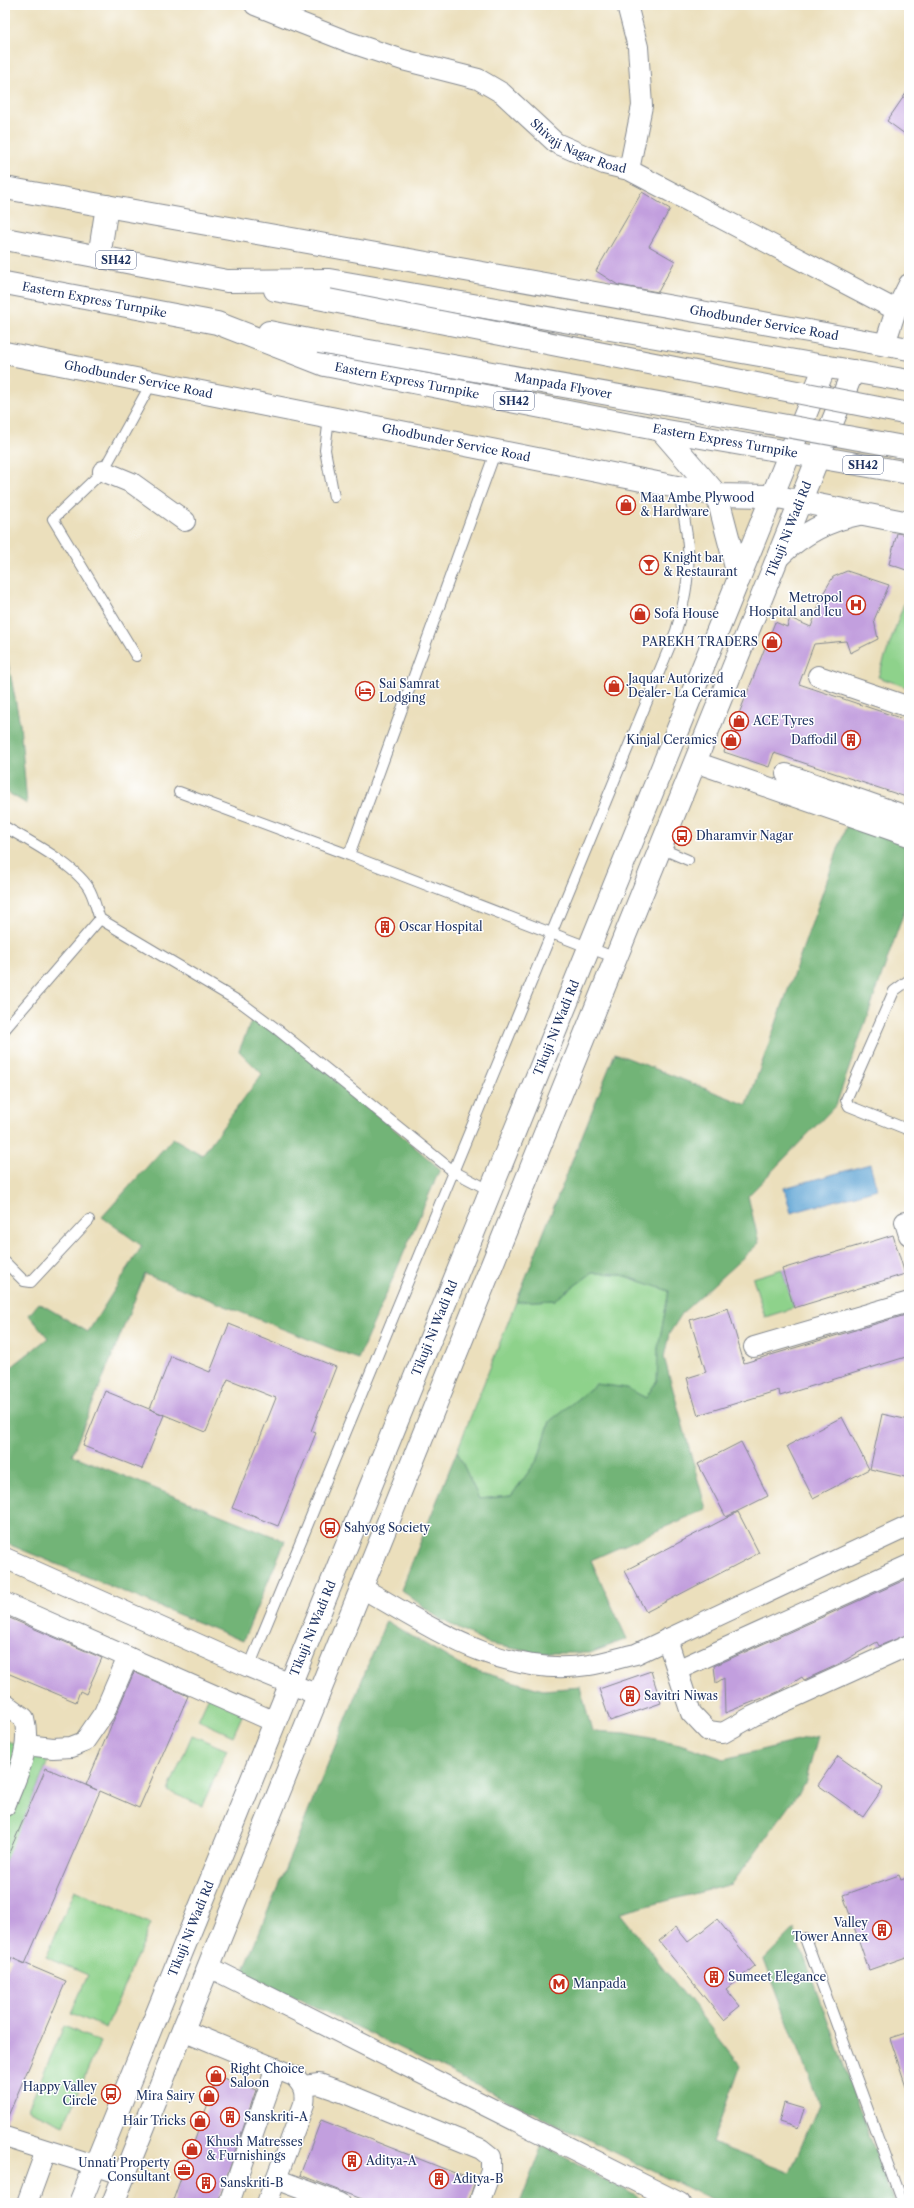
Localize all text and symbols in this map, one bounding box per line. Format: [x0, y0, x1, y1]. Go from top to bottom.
street label: Shivaji Nagar Road [527, 115, 629, 176]
road number: SH42 [96, 251, 136, 269]
street label: Eastern Express Turnpike [21, 278, 168, 320]
street label: Ghodbunder Service Road [688, 302, 841, 343]
street label: Ghodbunder Service Road [63, 357, 215, 401]
street label: Eastern Express Turnpike [333, 359, 481, 402]
street label: Manpada Flyover [513, 369, 613, 401]
road number: SH42 [494, 392, 534, 410]
street label: Ghodbunder Service Road [381, 420, 533, 465]
street label: Eastern Express Turnpike [651, 421, 799, 461]
road number: SH42 [843, 456, 883, 474]
street label: Tikuji Ni Wadi Rd [763, 478, 815, 579]
place label: Maa Ambe Plywood & Hardware [640, 490, 755, 519]
shop icon: Maa Ambe Plywood & Hardware [615, 494, 637, 516]
place label: Knight bar & Restaurant [663, 550, 738, 579]
bar icon: Knight bar & Restaurant [638, 554, 660, 576]
place label: Metropol Hospital and Icu [749, 590, 843, 619]
hospital icon: Metropol Hospital and Icu [845, 594, 867, 616]
shop icon: Sofa House [629, 603, 651, 625]
place label: Sofa House [654, 606, 719, 621]
shop icon: PAREKH TRADERS [761, 631, 783, 653]
place label: PAREKH TRADERS [642, 634, 758, 649]
place label: Jaquar Autorized Dealer- La Ceramica [626, 671, 747, 700]
shop icon: Jaquar Autorized Dealer- La Ceramica [603, 675, 625, 697]
place label: Sai Samrat Lodging [379, 676, 440, 705]
hotel icon: Sai Samrat Lodging [354, 680, 376, 702]
shop icon: ACE Tyres [728, 710, 750, 732]
place label: ACE Tyres [752, 713, 814, 728]
shop icon: Kinjal Ceramics [720, 729, 742, 751]
building icon: Daffodil [840, 729, 862, 751]
place label: Kinjal Ceramics [626, 732, 717, 747]
place label: Daffodil [791, 732, 837, 747]
bus stop icon: Dharamvir Nagar [671, 825, 693, 847]
place label: Dharamvir Nagar [696, 828, 793, 843]
building icon: Oscar Hospital [374, 916, 396, 938]
place label: Oscar Hospital [399, 919, 483, 934]
street label: Tikuji Ni Wadi Rd [530, 977, 582, 1078]
street label: Tikuji Ni Wadi Rd [408, 1277, 461, 1378]
bus stop icon: Sahyog Society [319, 1517, 341, 1539]
place label: Sahyog Society [344, 1520, 430, 1535]
street label: Tikuji Ni Wadi Rd [286, 1578, 339, 1678]
building icon: Savitri Niwas [619, 1685, 641, 1707]
place label: Savitri Niwas [644, 1688, 718, 1703]
street label: Tikuji Ni Wadi Rd [165, 1878, 217, 1979]
place label: Valley Tower Annex [792, 1915, 868, 1944]
building icon: Valley Tower Annex [871, 1919, 893, 1941]
building icon: Sumeet Elegance [703, 1966, 725, 1988]
place label: Sumeet Elegance [728, 1969, 827, 1984]
metro station icon: Manpada [548, 1973, 570, 1995]
place label: Manpada [573, 1976, 627, 1991]
place label: Right Choice Saloon [230, 2061, 305, 2090]
shop icon: Right Choice Saloon [205, 2065, 227, 2087]
place label: Happy Valley Circle [23, 2079, 97, 2108]
bus stop icon: Happy Valley Circle [100, 2083, 122, 2105]
shop icon: Mira Sairy [198, 2085, 220, 2107]
place label: Mira Sairy [136, 2088, 195, 2103]
building icon: Sanskriti-A [219, 2106, 241, 2128]
place label: Sanskriti-A [244, 2109, 309, 2124]
shop icon: Hair Tricks [189, 2110, 211, 2132]
place label: Hair Tricks [123, 2113, 186, 2128]
place label: Khush Matresses & Furnishings [206, 2134, 303, 2163]
shop icon: Khush Matresses & Furnishings [181, 2138, 203, 2160]
building icon: Aditya-A [341, 2150, 363, 2172]
place label: Aditya-A [365, 2153, 418, 2168]
place label: Unnati Property Consultant [78, 2155, 171, 2184]
office icon: Unnati Property Consultant [173, 2159, 195, 2181]
building icon: Aditya-B [428, 2168, 450, 2190]
place label: Aditya-B [452, 2171, 503, 2186]
building icon: Sanskriti-B [195, 2172, 217, 2194]
place label: Sanskriti-B [220, 2175, 284, 2190]

